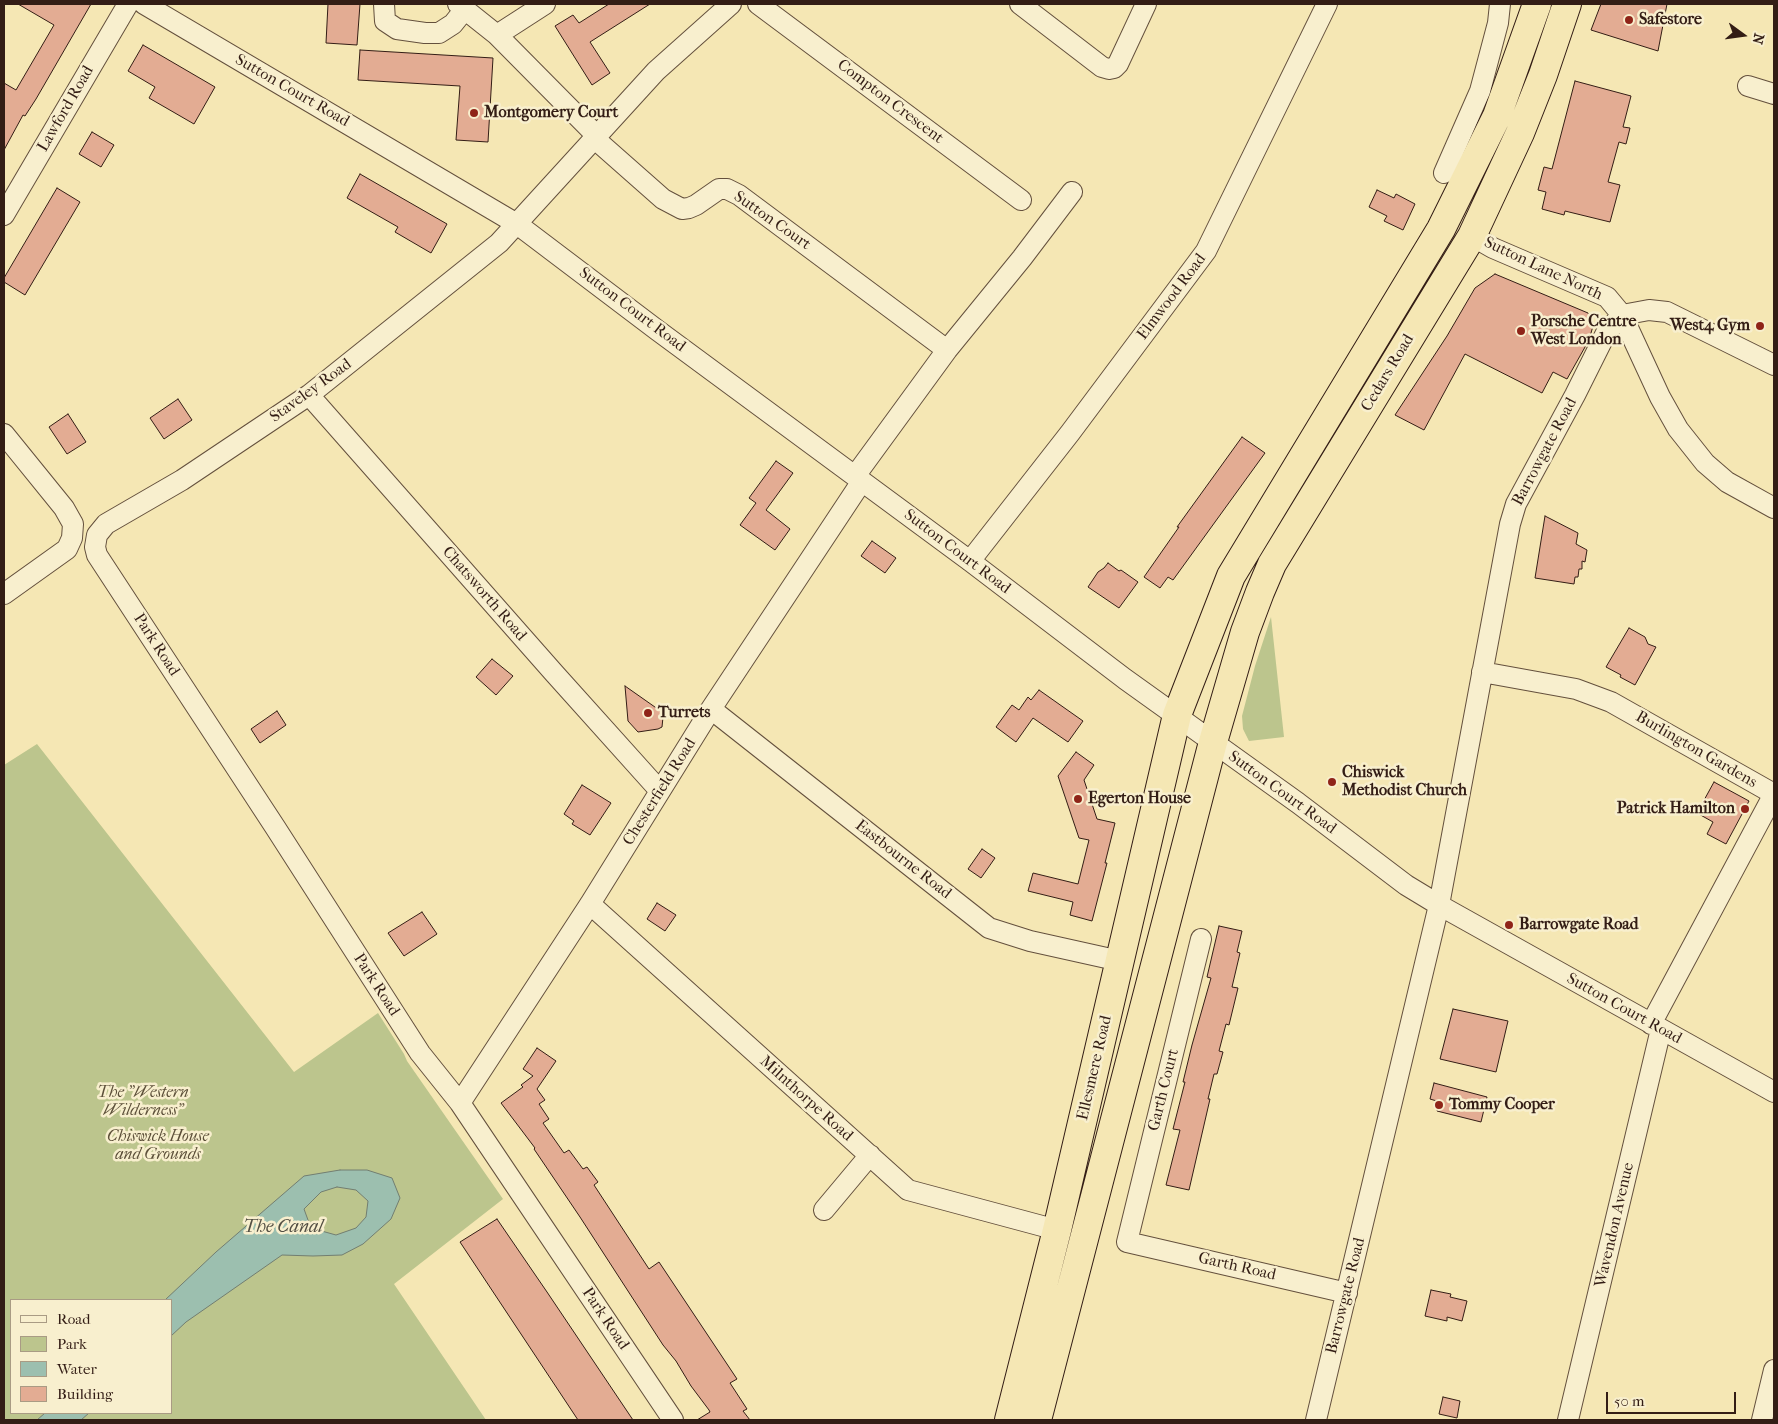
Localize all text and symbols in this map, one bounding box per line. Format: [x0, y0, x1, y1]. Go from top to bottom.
place label: Safestore [1639, 10, 1702, 30]
north arrow [1718, 10, 1768, 60]
marker: Safestore [1623, 14, 1635, 26]
text: N [1749, 32, 1768, 46]
street label: Sutton Court Road [231, 50, 353, 132]
street label: Compton Crescent [833, 56, 947, 148]
street label: Lawford Road [34, 63, 98, 155]
place label: Montgomery Court [484, 103, 618, 123]
marker: Montgomery Court [468, 107, 480, 119]
street label: Sutton Court [730, 187, 814, 255]
street label: Sutton Lane North [1481, 233, 1605, 305]
street label: Elmwood Road [1133, 250, 1211, 344]
street label: Sutton Court Road [575, 264, 689, 356]
place label: Porsche Centre West London [1531, 312, 1636, 350]
place label: West4 Gym [1670, 316, 1750, 336]
marker: West4 Gym [1754, 320, 1766, 332]
marker: Porsche Centre West London [1515, 325, 1527, 337]
street label: Cedars Road [1357, 331, 1419, 415]
street label: Staveley Road [266, 355, 356, 427]
street label: Barrowgate Road [1509, 395, 1581, 509]
street label: Sutton Court Road [900, 506, 1014, 598]
street label: Chatsworth Road [438, 543, 530, 645]
street label: Park Road [129, 610, 183, 680]
place label: Turrets [658, 703, 711, 723]
marker: Turrets [642, 707, 654, 719]
street label: Burlington Gardens [1632, 707, 1760, 793]
street label: Chesterfield Road [619, 735, 701, 849]
street label: Sutton Court Road [1224, 747, 1340, 839]
place label: Chiswick Methodist Church [1342, 763, 1467, 801]
marker: Chiswick Methodist Church [1326, 776, 1338, 788]
place label: Egerton House [1088, 789, 1191, 809]
marker: Egerton House [1072, 793, 1084, 805]
place label: Patrick Hamilton [1617, 799, 1735, 819]
marker: Patrick Hamilton [1739, 803, 1751, 815]
street label: Eastbourne Road [851, 816, 955, 904]
place label: Barrowgate Road [1519, 915, 1638, 935]
marker: Barrowgate Road [1503, 919, 1515, 931]
street label: Park Road [349, 950, 403, 1020]
street label: Sutton Court Road [1563, 969, 1685, 1049]
street label: Ellesmere Road [1074, 1014, 1116, 1122]
street label: Garth Court [1145, 1047, 1183, 1133]
street label: Milnthorpe Road [756, 1052, 856, 1146]
park label: The "Western Wilderness" [97, 1083, 189, 1121]
place label: Tommy Cooper [1449, 1095, 1555, 1115]
marker: Tommy Cooper [1433, 1099, 1445, 1111]
park label: Chiswick House and Grounds [107, 1127, 209, 1165]
street label: Wavendon Avenue [1591, 1161, 1639, 1289]
water label: The Canal [243, 1217, 323, 1239]
street label: Barrowgate Road [1322, 1236, 1370, 1356]
street label: Garth Road [1196, 1249, 1278, 1285]
street label: Park Road [577, 1284, 633, 1354]
legend [10, 1299, 172, 1414]
text: Road [57, 1310, 90, 1328]
text: Park [57, 1335, 87, 1353]
text: Water [57, 1360, 97, 1378]
scale bar [1608, 1382, 1738, 1414]
text: Building [57, 1385, 113, 1403]
text: 50 m [1614, 1392, 1644, 1410]

